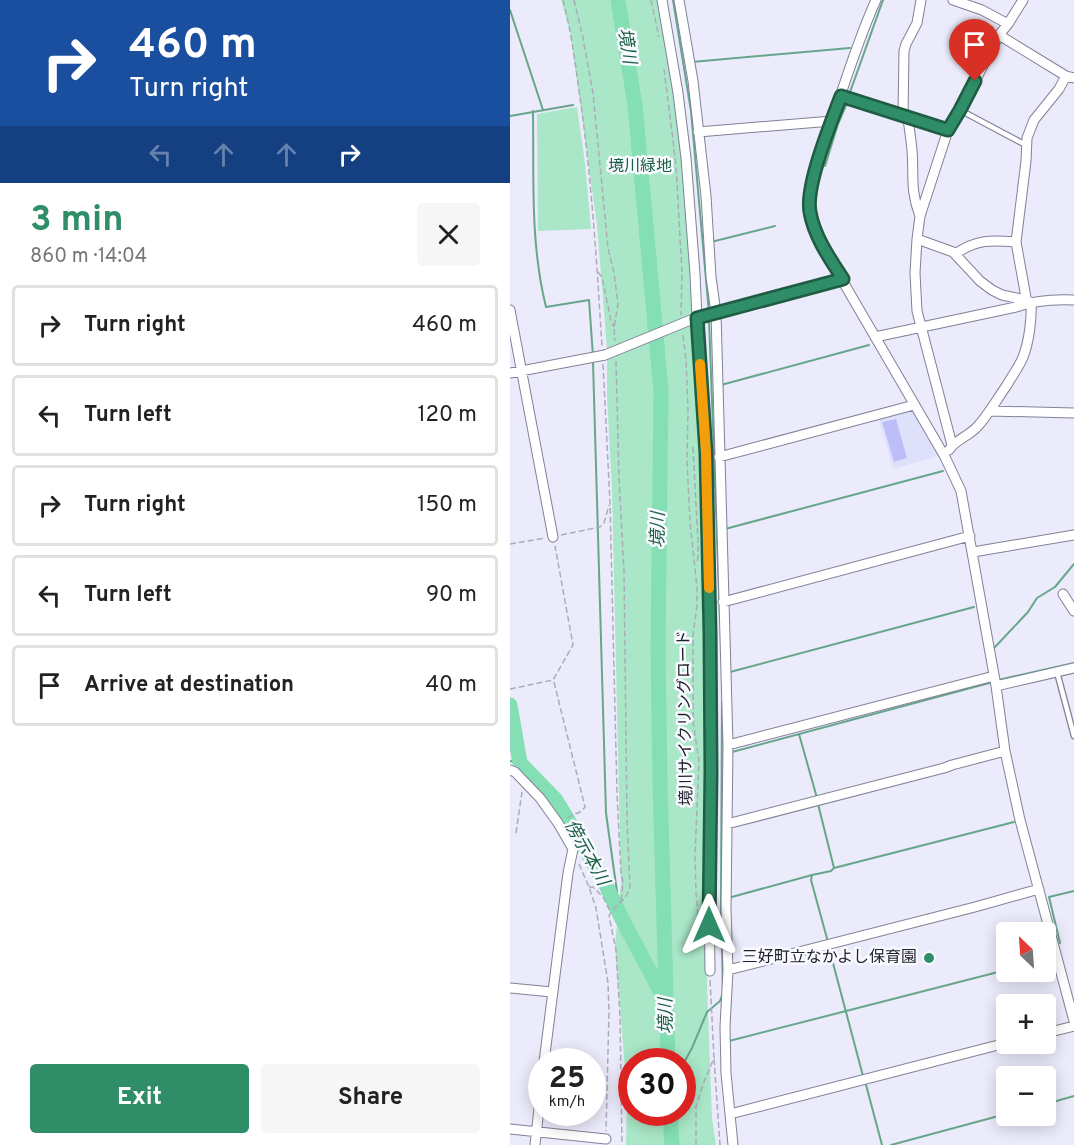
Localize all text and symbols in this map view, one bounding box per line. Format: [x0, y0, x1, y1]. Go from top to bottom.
pin [949, 19, 1000, 81]
text: 460 m [129, 20, 257, 73]
icon: right [30, 24, 108, 102]
water label: 境川 [612, 26, 640, 68]
icon: arrive [958, 28, 991, 61]
text: Turn right [129, 72, 248, 106]
icon: left [144, 138, 177, 171]
icon: ahead [207, 138, 240, 171]
icon: ahead [270, 138, 303, 171]
icon: right [333, 138, 366, 171]
park label: 境川緑地 [608, 157, 672, 177]
text: 3 min [30, 198, 124, 244]
button: close [417, 203, 480, 266]
text: 860 m · 14:04 [30, 244, 147, 270]
icon: right [33, 309, 66, 342]
text: Turn right [84, 312, 186, 339]
text: 460 m [412, 312, 477, 339]
icon: left [33, 399, 66, 432]
text: Turn left [84, 402, 172, 429]
text: 120 m [417, 402, 477, 429]
icon: right [33, 489, 66, 522]
text: Turn right [84, 492, 186, 519]
text: 150 m [417, 492, 477, 519]
water label: 境川 [647, 510, 671, 548]
icon: left [33, 579, 66, 612]
text: Turn left [84, 582, 172, 609]
text: 90 m [426, 582, 477, 609]
street label: 境川サイクリングロード [674, 630, 698, 806]
icon: arrive [33, 669, 66, 702]
text: Arrive at destination [84, 672, 294, 699]
text: 40 m [425, 672, 477, 699]
water label: 傍示本川 [558, 816, 614, 892]
position arrow [677, 893, 741, 957]
north arrow [996, 922, 1056, 982]
map controls [996, 922, 1056, 1126]
place label: 三好町立なかよし保育園 [742, 948, 917, 968]
marker: 三好町立なかよし保育園 [922, 951, 936, 965]
button: + [996, 994, 1056, 1054]
water label: 境川 [655, 996, 679, 1034]
speed limit sign: 30 [618, 1048, 696, 1126]
text: 25 [549, 1061, 585, 1098]
button: Exit [30, 1064, 249, 1133]
button: Share [261, 1064, 480, 1133]
button: − [996, 1066, 1056, 1126]
text: km/h [549, 1093, 585, 1112]

